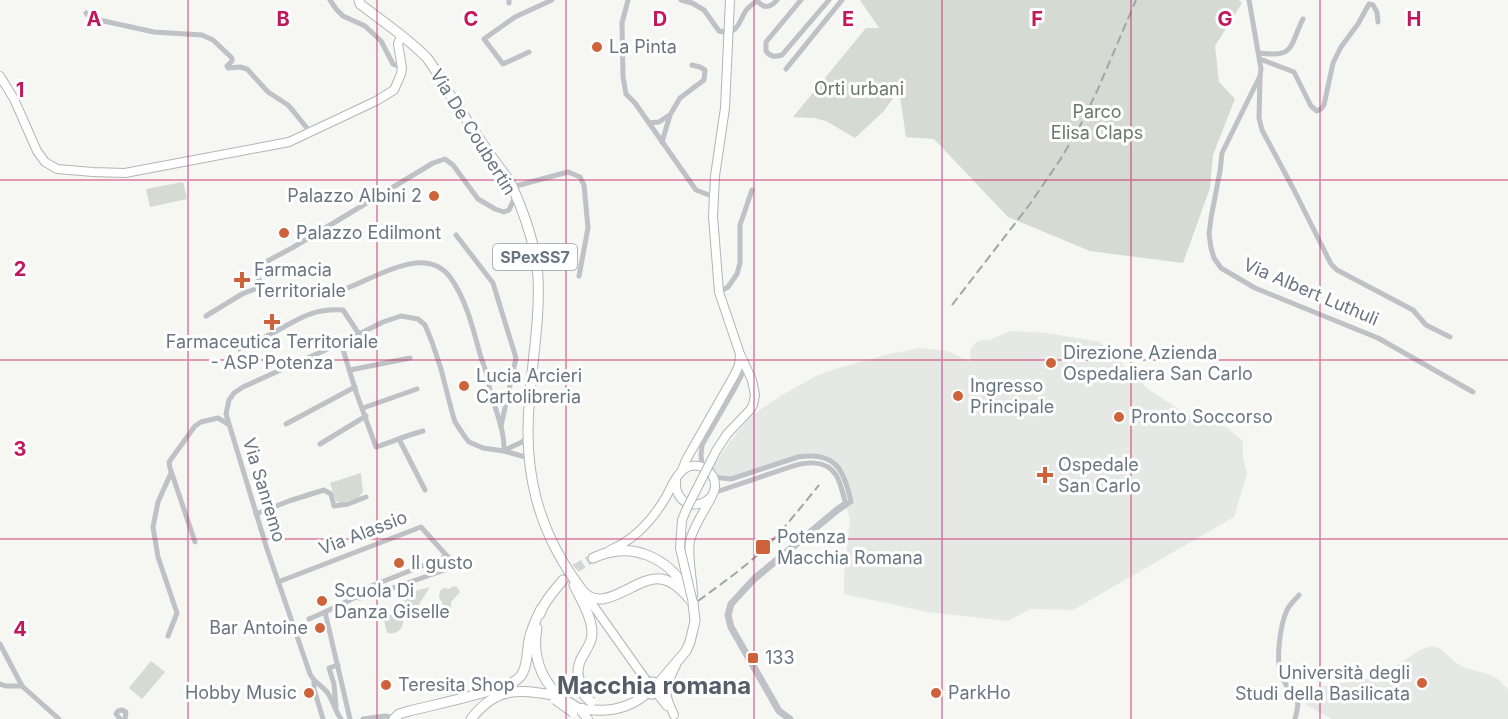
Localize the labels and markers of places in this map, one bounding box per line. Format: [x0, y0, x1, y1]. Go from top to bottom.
place label: La Pinta [609, 36, 677, 57]
marker: La Pinta [590, 40, 604, 54]
place label: Palazzo Albini 2 [287, 185, 422, 206]
marker: Palazzo Albini 2 [427, 189, 441, 203]
place label: Palazzo Edilmont [296, 222, 441, 243]
marker: Palazzo Edilmont [277, 226, 291, 240]
place label: Farmacia Territoriale [254, 259, 346, 301]
marker: Farmacia Territoriale [235, 273, 249, 287]
marker: Farmaceutica Territoriale - ASP Potenza [265, 315, 279, 329]
place label: Farmaceutica Territoriale - ASP Potenza [166, 331, 378, 373]
place label: Direzione Azienda Ospedaliera San Carlo [1063, 342, 1253, 384]
marker: Direzione Azienda Ospedaliera San Carlo [1044, 356, 1058, 370]
place label: Lucia Arcieri Cartolibreria [476, 365, 582, 407]
place label: Ingresso Principale [970, 375, 1054, 417]
marker: Lucia Arcieri Cartolibreria [457, 379, 471, 393]
marker: Ingresso Principale [951, 389, 965, 403]
place label: Pronto Soccorso [1131, 406, 1273, 427]
marker: Pronto Soccorso [1112, 410, 1126, 424]
place label: Ospedale San Carlo [1058, 454, 1141, 496]
marker: Ospedale San Carlo [1036, 466, 1054, 484]
place label: Potenza Macchia Romana [777, 526, 923, 568]
marker: Potenza Macchia Romana [754, 538, 772, 556]
place label: Il gusto [411, 552, 473, 573]
marker: Il gusto [392, 556, 406, 570]
place label: Scuola Di Danza Giselle [334, 580, 450, 622]
marker: Scuola Di Danza Giselle [315, 594, 329, 608]
place label: Bar Antoine [209, 617, 308, 638]
marker: Bar Antoine [313, 621, 327, 635]
place label: 133 [765, 647, 795, 668]
marker: 133 [746, 651, 760, 665]
place label: Università degli Studi della Basilicata [1235, 662, 1410, 704]
place label: Teresita Shop [398, 674, 515, 695]
marker: Università degli Studi della Basilicata [1415, 676, 1429, 690]
marker: Teresita Shop [379, 678, 393, 692]
place label: Hobby Music [185, 682, 297, 703]
place label: ParkHo [948, 682, 1011, 703]
marker: Hobby Music [302, 686, 316, 700]
marker: ParkHo [929, 686, 943, 700]

